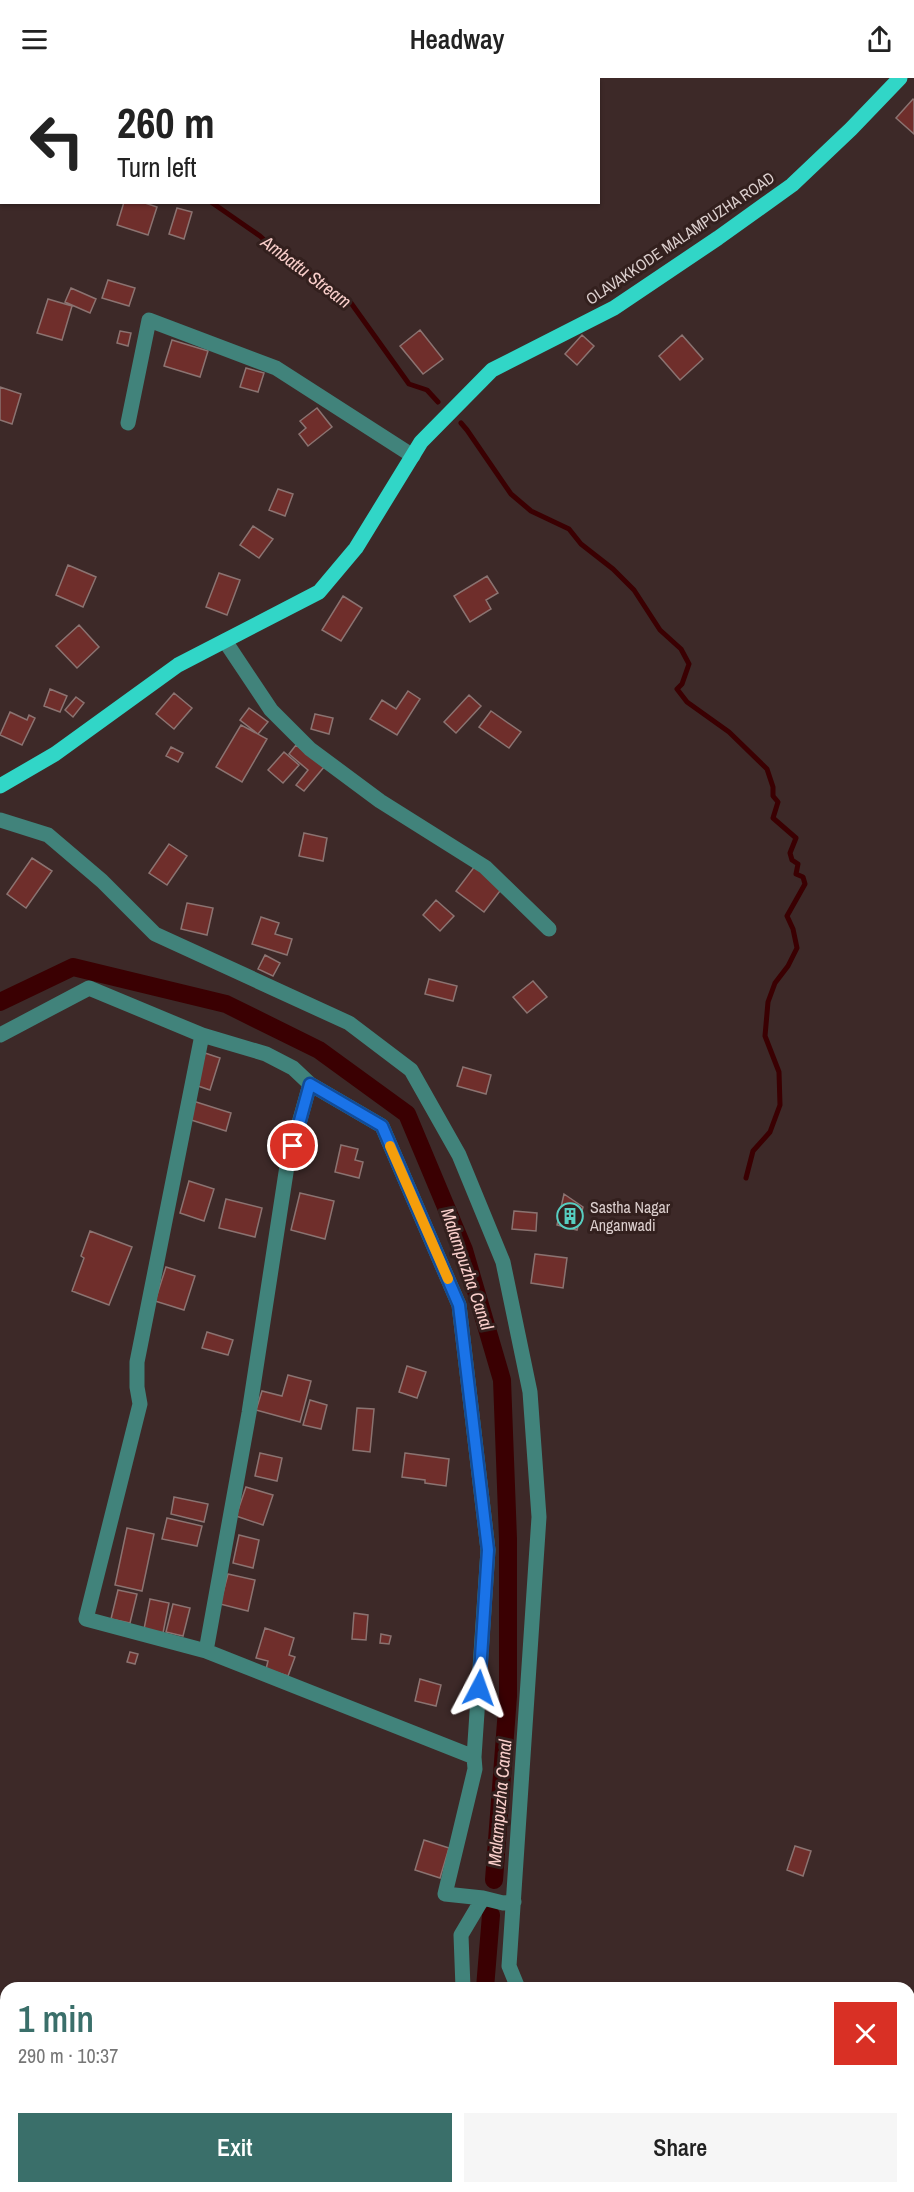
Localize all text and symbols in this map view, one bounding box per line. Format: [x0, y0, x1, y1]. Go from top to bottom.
text: Headway [410, 21, 504, 57]
icon: menu [18, 23, 51, 56]
icon: share [863, 23, 896, 56]
text: 260 m [117, 95, 215, 151]
icon: left [18, 102, 96, 180]
text: Turn left [117, 149, 196, 185]
street label: OLAVAKKODE MALAMPUZHA ROAD [581, 166, 779, 310]
water label: Ambattu Stream [255, 229, 356, 314]
pin [267, 1120, 318, 1171]
icon: arrive [276, 1129, 309, 1162]
place label: Sastha Nagar Anganwadi [589, 1196, 671, 1236]
building icon: Sastha Nagar Anganwadi [555, 1201, 585, 1231]
water label: Malampuzha Canal [435, 1205, 500, 1334]
position arrow [447, 1656, 511, 1720]
water label: Malampuzha Canal [482, 1738, 518, 1867]
text: 1 min [18, 1995, 94, 2043]
button: close [834, 2002, 897, 2065]
text: 290 m · 10:37 [18, 2042, 118, 2069]
button: Exit [18, 2113, 452, 2182]
button: Share [464, 2113, 897, 2182]

